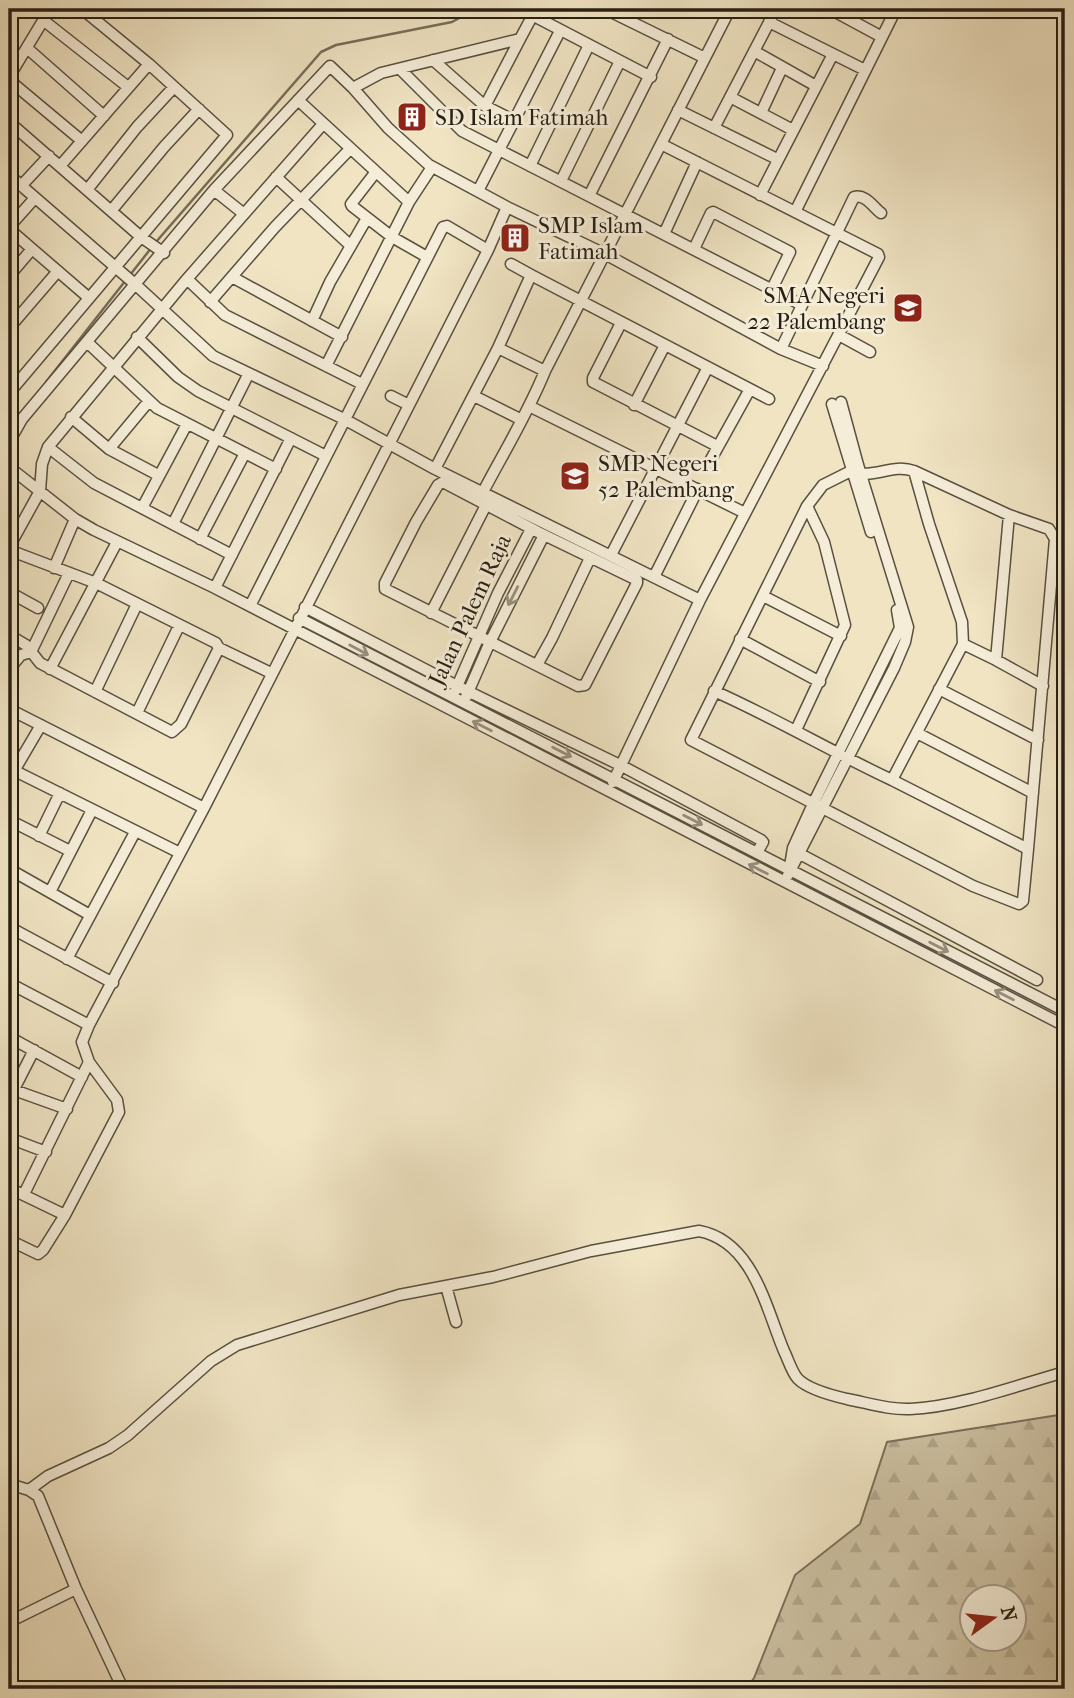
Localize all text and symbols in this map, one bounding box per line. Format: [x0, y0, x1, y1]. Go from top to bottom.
building icon: SD Islam Fatimah [395, 100, 429, 134]
place label: SD Islam Fatimah [435, 104, 608, 131]
place label: SMP Islam Fatimah [538, 212, 643, 265]
building icon: SMP Islam Fatimah [498, 221, 532, 255]
place label: SMA Negeri 22 Palembang [747, 282, 886, 335]
school or university icon: SMA Negeri 22 Palembang [891, 291, 925, 325]
place label: SMP Negeri 52 Palembang [598, 450, 735, 503]
school or university icon: SMP Negeri 52 Palembang [558, 459, 592, 493]
street label: Jalan Palem Raja [422, 530, 517, 692]
one-way arrow [505, 585, 519, 606]
one-way arrow [348, 644, 369, 657]
one-way arrow [472, 719, 493, 733]
one-way arrow [552, 745, 572, 759]
one-way arrow [682, 814, 703, 828]
one-way arrow [748, 861, 769, 875]
one-way arrow [928, 940, 949, 954]
one-way arrow [995, 988, 1015, 1002]
north arrow [958, 1582, 1028, 1652]
text: N [996, 1604, 1021, 1624]

